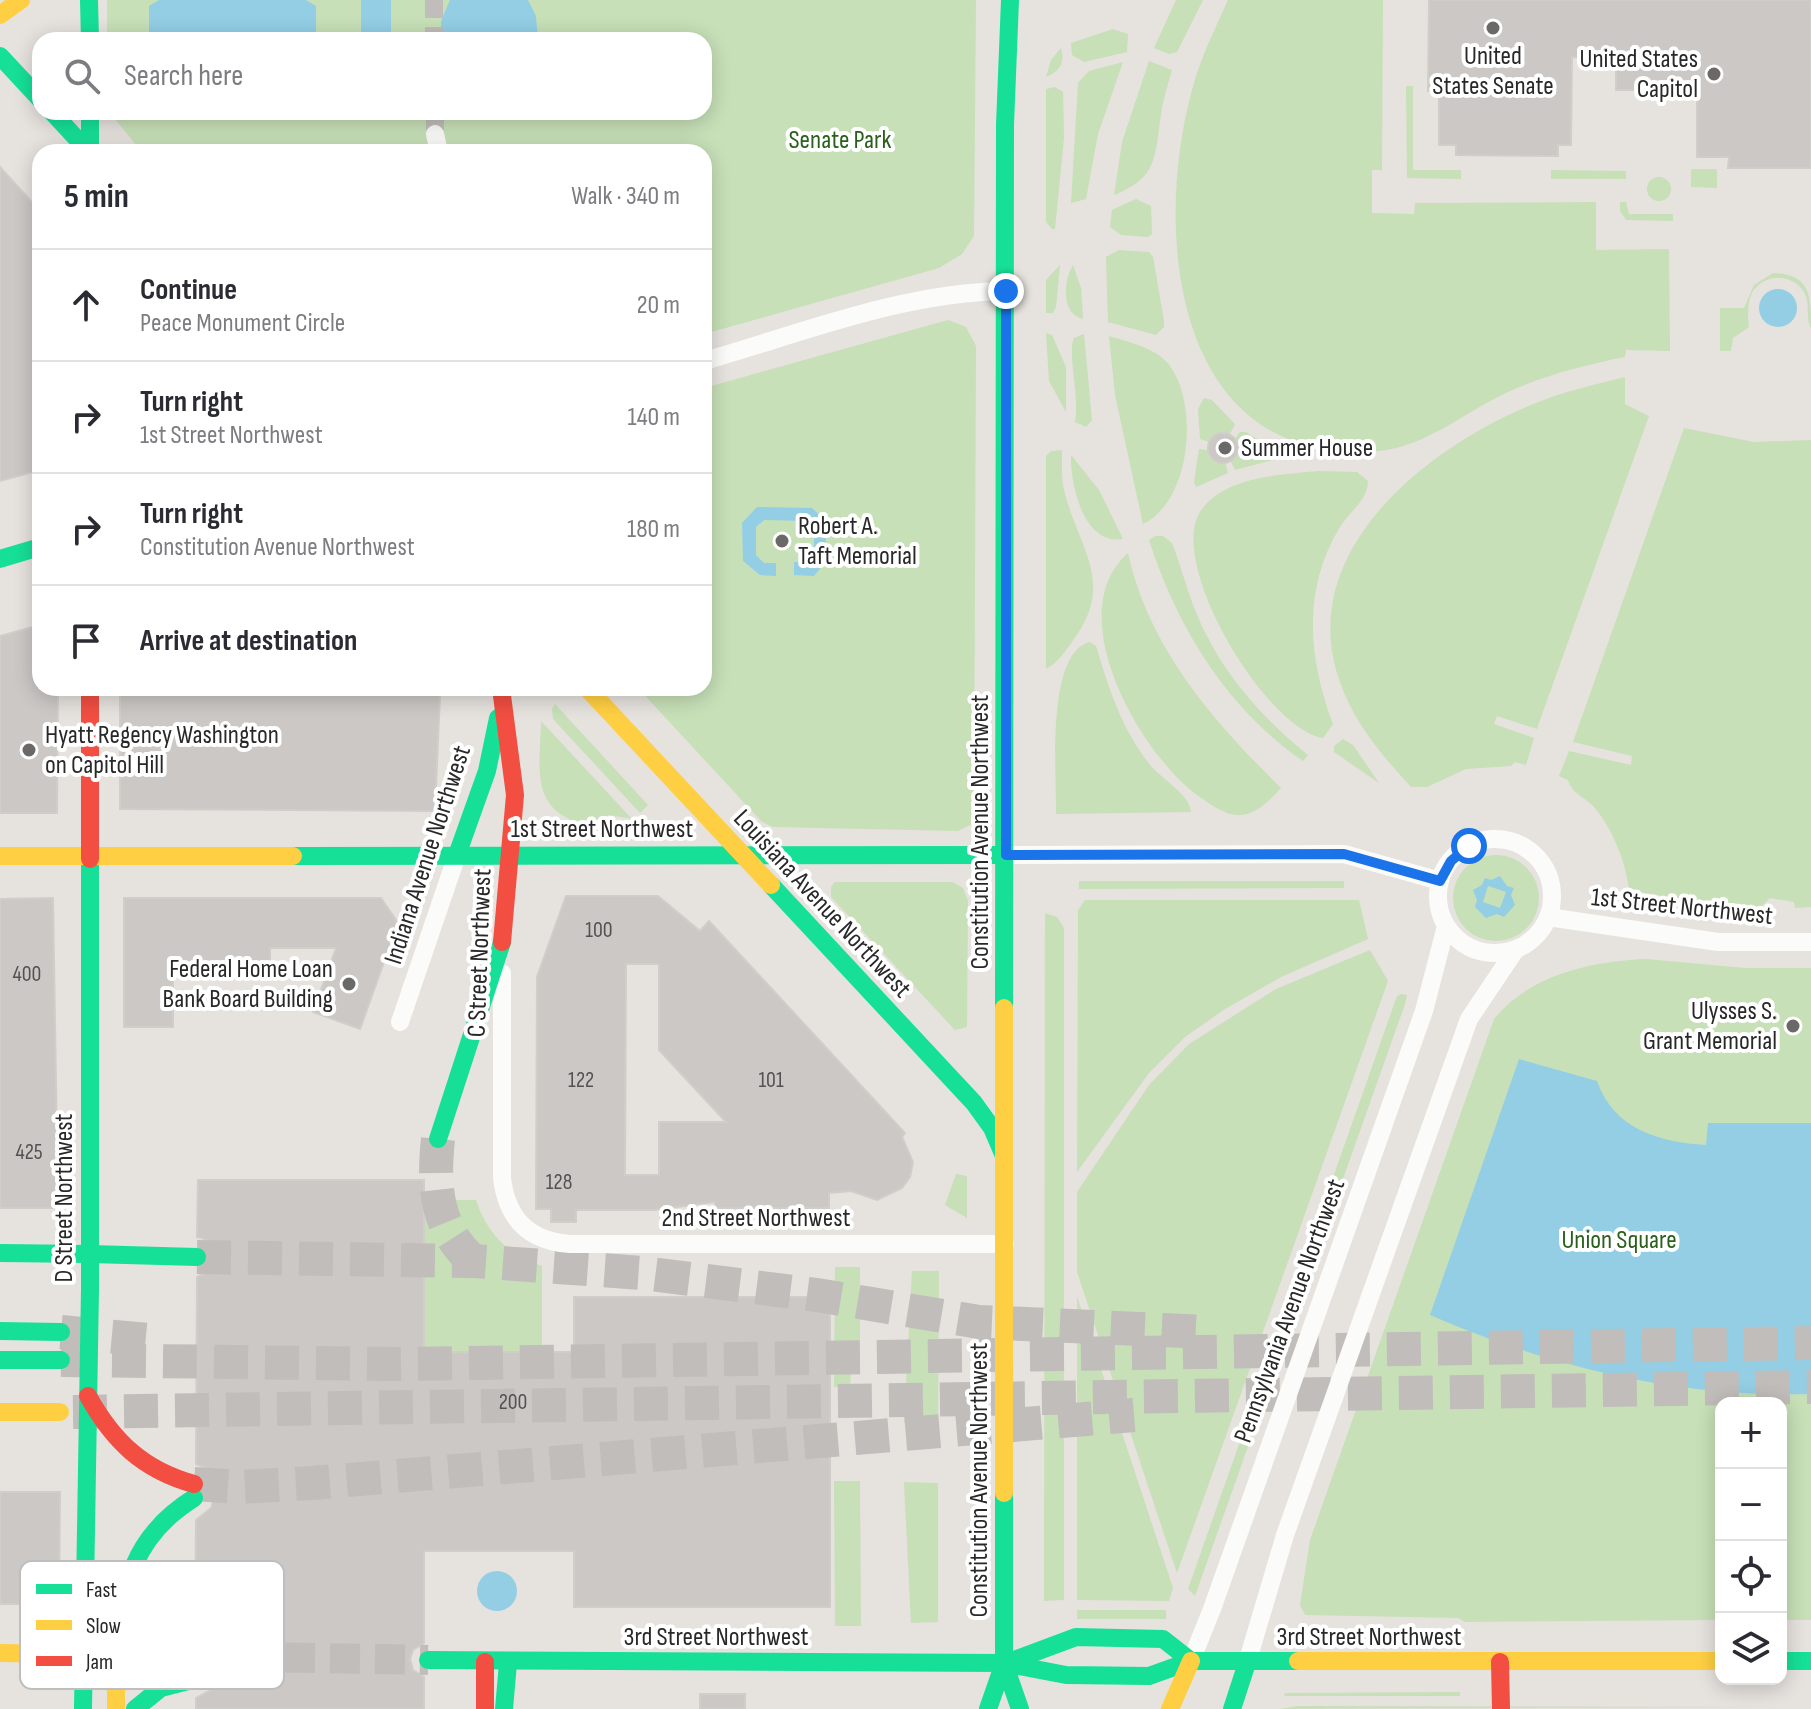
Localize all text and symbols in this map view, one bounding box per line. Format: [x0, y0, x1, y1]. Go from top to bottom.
marker: United States Senate [1484, 19, 1502, 37]
search box [32, 32, 712, 120]
place label: United States Senate [1432, 41, 1554, 102]
place label: United States Capitol [1580, 44, 1698, 105]
icon: search [60, 54, 104, 98]
text: Search here [124, 58, 243, 94]
marker: United States Capitol [1705, 65, 1723, 83]
park label: Senate Park [788, 125, 892, 156]
text: 5 min [64, 176, 129, 217]
text: Walk · 340 m [571, 181, 680, 212]
text: Continue [140, 272, 237, 308]
route end [988, 273, 1024, 309]
icon: ahead [64, 283, 108, 327]
text: 20 m [637, 290, 680, 321]
text: Peace Monument Circle [140, 308, 345, 339]
text: Turn right [140, 384, 243, 420]
icon: right [64, 395, 108, 439]
text: 140 m [628, 402, 680, 433]
text: 1st Street Northwest [140, 420, 323, 451]
place label: Summer House [1241, 433, 1373, 464]
marker: Summer House [1216, 439, 1234, 457]
text: Turn right [140, 496, 243, 532]
icon: right [64, 507, 108, 551]
place label: Robert A. Taft Memorial [798, 511, 917, 572]
text: 180 m [627, 514, 680, 545]
text: Constitution Avenue Northwest [140, 532, 415, 563]
marker: Robert A. Taft Memorial [773, 532, 791, 550]
icon: arrive [64, 619, 108, 663]
text: Arrive at destination [140, 623, 357, 659]
street label: Constitution Avenue Northwest [965, 695, 996, 969]
place label: Hyatt Regency Washington on Capitol Hill [45, 720, 279, 781]
marker: Hyatt Regency Washington on Capitol Hill [20, 741, 38, 759]
street label: Indiana Avenue Northwest [378, 742, 478, 968]
street label: Louisiana Avenue Northwest [727, 803, 917, 1005]
street label: 1st Street Northwest [511, 814, 693, 845]
route start [1451, 828, 1487, 864]
street label: C Street Northwest [462, 868, 498, 1038]
street label: 1st Street Northwest [1590, 882, 1774, 932]
house number: 100 [585, 917, 613, 944]
place label: Federal Home Loan Bank Board Building [162, 954, 333, 1015]
house number: 400 [13, 961, 41, 988]
marker: Federal Home Loan Bank Board Building [340, 975, 358, 993]
place label: Ulysses S. Grant Memorial [1643, 996, 1777, 1057]
marker: Ulysses S. Grant Memorial [1784, 1017, 1802, 1035]
house number: 122 [568, 1067, 594, 1094]
house number: 101 [758, 1067, 784, 1094]
street label: D Street Northwest [49, 1113, 80, 1283]
house number: 425 [15, 1139, 43, 1166]
house number: 128 [546, 1169, 572, 1196]
street label: Pennsylvania Avenue Northwest [1228, 1175, 1352, 1447]
street label: 2nd Street Northwest [662, 1203, 850, 1234]
park label: Union Square [1561, 1225, 1677, 1256]
street label: Constitution Avenue Northwest [964, 1343, 995, 1617]
house number: 200 [499, 1389, 527, 1416]
map controls [1715, 1397, 1787, 1685]
button: + [1715, 1397, 1787, 1469]
button: − [1715, 1469, 1787, 1541]
button: locate [1715, 1541, 1787, 1613]
legend [20, 1561, 284, 1689]
text: Fast [86, 1577, 117, 1604]
text: Slow [86, 1613, 121, 1640]
button: layers [1715, 1613, 1787, 1685]
street label: 3rd Street Northwest [624, 1622, 809, 1653]
street label: 3rd Street Northwest [1277, 1622, 1462, 1653]
text: Jam [85, 1649, 113, 1676]

